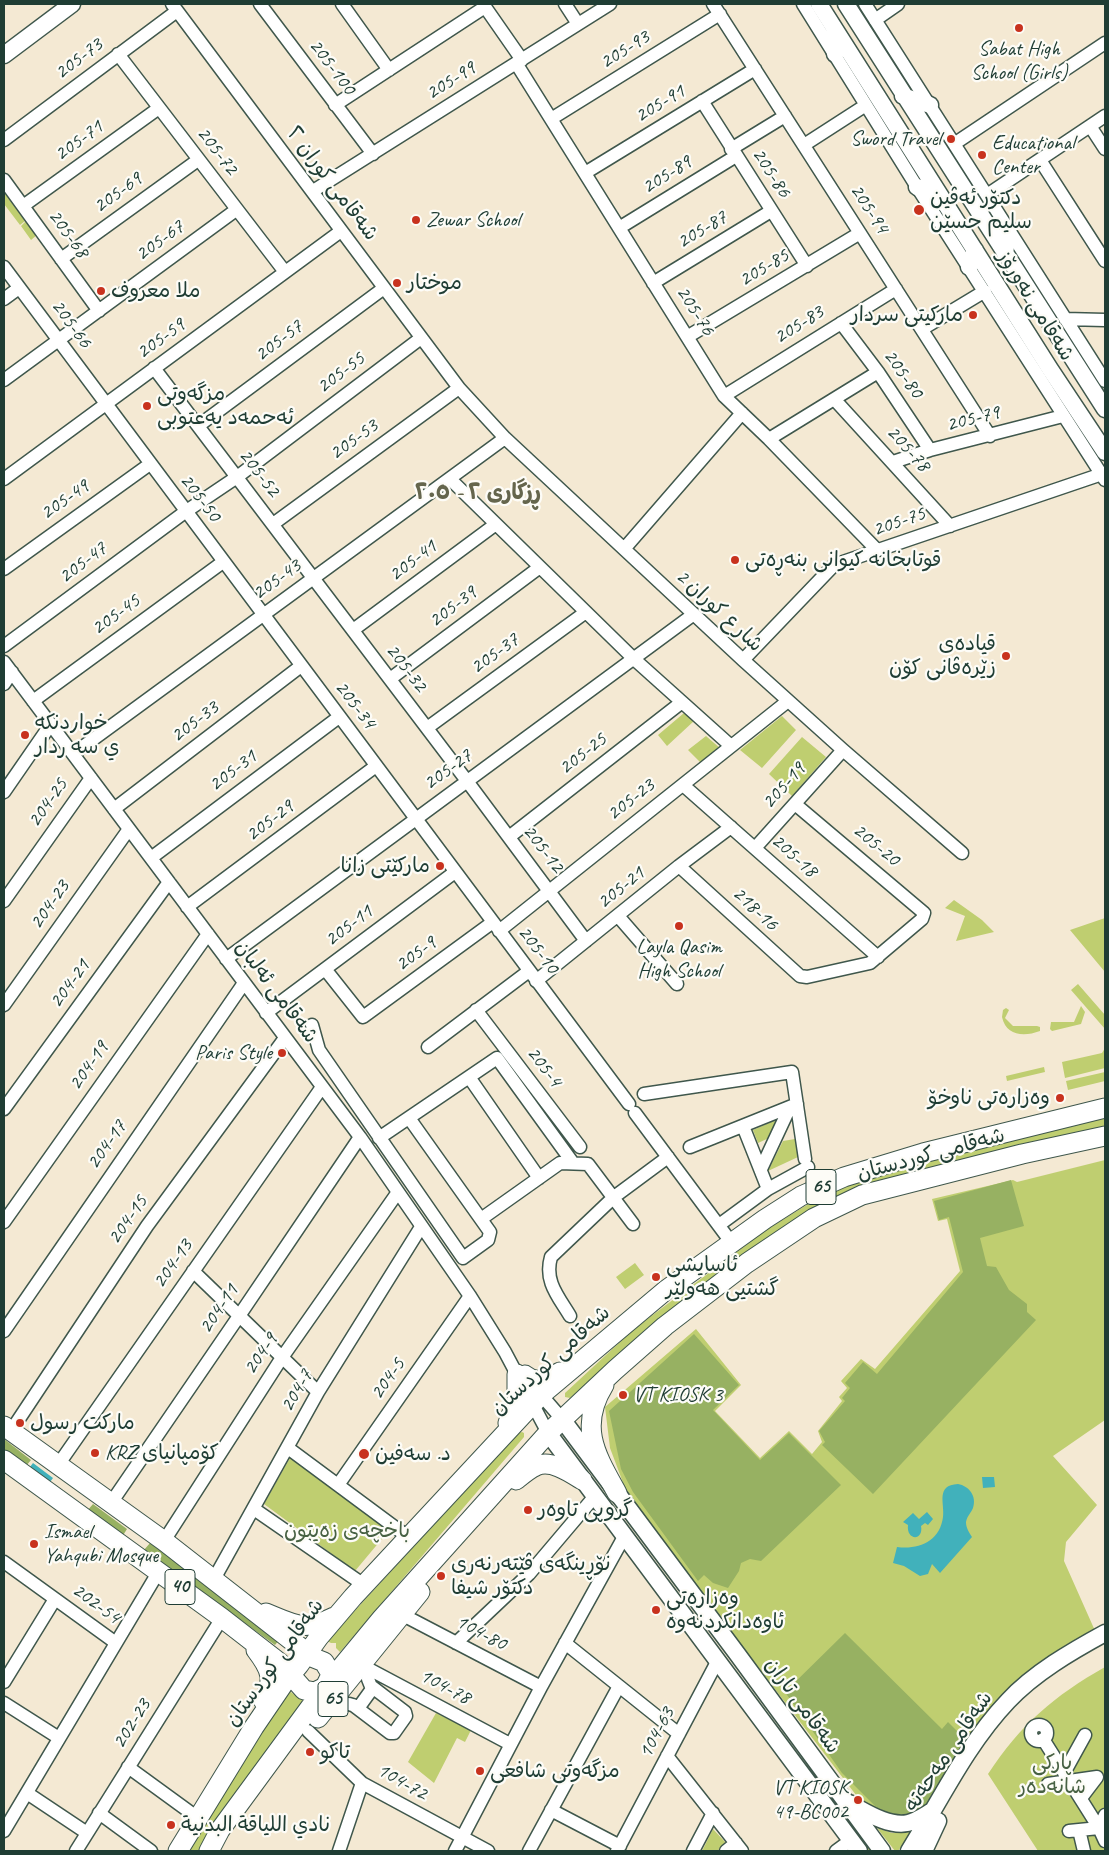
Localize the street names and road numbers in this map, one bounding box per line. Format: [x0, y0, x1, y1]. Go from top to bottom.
street label: 205-93 [595, 25, 655, 75]
street label: 205-73 [50, 33, 108, 85]
street label: 205-100 [303, 34, 361, 100]
street label: 205-99 [421, 56, 481, 106]
street label: 205-91 [630, 79, 690, 129]
street label: 205-71 [50, 115, 108, 167]
street label: 205-72 [191, 122, 243, 180]
street label: شەقامی کوران ٢ [281, 122, 383, 246]
street label: 205-86 [746, 143, 796, 203]
street label: 205-89 [637, 150, 697, 200]
street label: 205-69 [89, 167, 147, 219]
street label: 205-94 [844, 179, 894, 239]
street label: 205-68 [42, 205, 94, 263]
street label: 205-87 [672, 205, 732, 255]
street label: 205-67 [131, 215, 189, 267]
street label: 205-85 [734, 243, 794, 293]
street label: شەقامی نەورۆز [991, 246, 1079, 366]
street label: 205-76 [670, 281, 720, 341]
street label: 205-66 [45, 295, 97, 353]
street label: 205-83 [769, 300, 829, 350]
street label: 205-59 [132, 313, 190, 365]
street label: 205-57 [250, 315, 308, 367]
street label: 205-80 [877, 345, 929, 403]
street label: 205-55 [312, 347, 370, 399]
street label: 205-79 [944, 400, 1002, 438]
street label: 205-53 [325, 414, 383, 466]
street label: 205-78 [881, 420, 935, 478]
street label: 205-52 [233, 444, 285, 502]
street label: 205-50 [174, 469, 226, 527]
street label: 205-49 [36, 474, 94, 526]
street label: 205-75 [869, 501, 929, 543]
street label: 205-41 [384, 535, 442, 587]
street label: 205-47 [54, 537, 112, 589]
street label: 205-43 [248, 554, 306, 606]
street label: شارع كوران 2 [670, 564, 768, 658]
street label: 205-39 [424, 581, 482, 633]
street label: 205-45 [87, 589, 145, 641]
street label: 205-37 [466, 628, 524, 680]
street label: 205-32 [380, 639, 432, 697]
street label: 205-34 [329, 676, 381, 734]
street label: 205-33 [166, 696, 224, 748]
street label: 205-25 [554, 727, 612, 781]
street label: 205-27 [419, 744, 477, 796]
street label: 205-31 [204, 745, 262, 797]
street label: 205-19 [757, 757, 811, 815]
street label: 205-23 [602, 773, 660, 827]
street label: 204-25 [22, 774, 74, 832]
street label: 205-29 [241, 795, 299, 847]
street label: 205-20 [847, 818, 905, 872]
street label: 205-12 [517, 820, 569, 878]
street label: 205-18 [765, 829, 823, 883]
street label: 205-21 [592, 861, 650, 915]
street label: 204-23 [24, 876, 76, 934]
street label: 218-16 [727, 881, 783, 937]
street label: 205-11 [320, 900, 378, 952]
street label: 205-10 [512, 921, 564, 979]
street label: 205-9 [391, 931, 441, 977]
street label: شەقامی ئەلبان [229, 936, 323, 1048]
street label: 204-21 [44, 955, 96, 1013]
street label: 204-19 [63, 1037, 115, 1095]
street label: 205-4 [521, 1042, 567, 1092]
street label: 204-17 [81, 1116, 133, 1174]
street label: شەقامی کوردستان [854, 1123, 1008, 1187]
road number: 65 [806, 1170, 836, 1204]
street label: 204-15 [102, 1191, 154, 1249]
street label: 204-13 [147, 1235, 199, 1293]
street label: 204-11 [193, 1280, 245, 1338]
street label: شەقامی کوردستان [486, 1301, 616, 1421]
street label: 204-9 [238, 1328, 284, 1380]
street label: 204-5 [365, 1353, 411, 1405]
street label: 204-7 [275, 1365, 319, 1417]
road number: 40 [165, 1570, 195, 1604]
street label: 202-54 [67, 1578, 125, 1630]
street label: شەقامی کوردستان [220, 1594, 330, 1732]
street label: 104-80 [451, 1609, 511, 1657]
street label: شەقامی تاران [759, 1653, 845, 1759]
street label: 104-78 [415, 1663, 475, 1711]
road number: 65 [318, 1682, 348, 1716]
street label: شەقامی مەحەتە [899, 1687, 999, 1817]
street label: 202-23 [107, 1694, 157, 1754]
street label: 104-63 [633, 1703, 681, 1763]
street label: 104-72 [372, 1758, 432, 1806]

